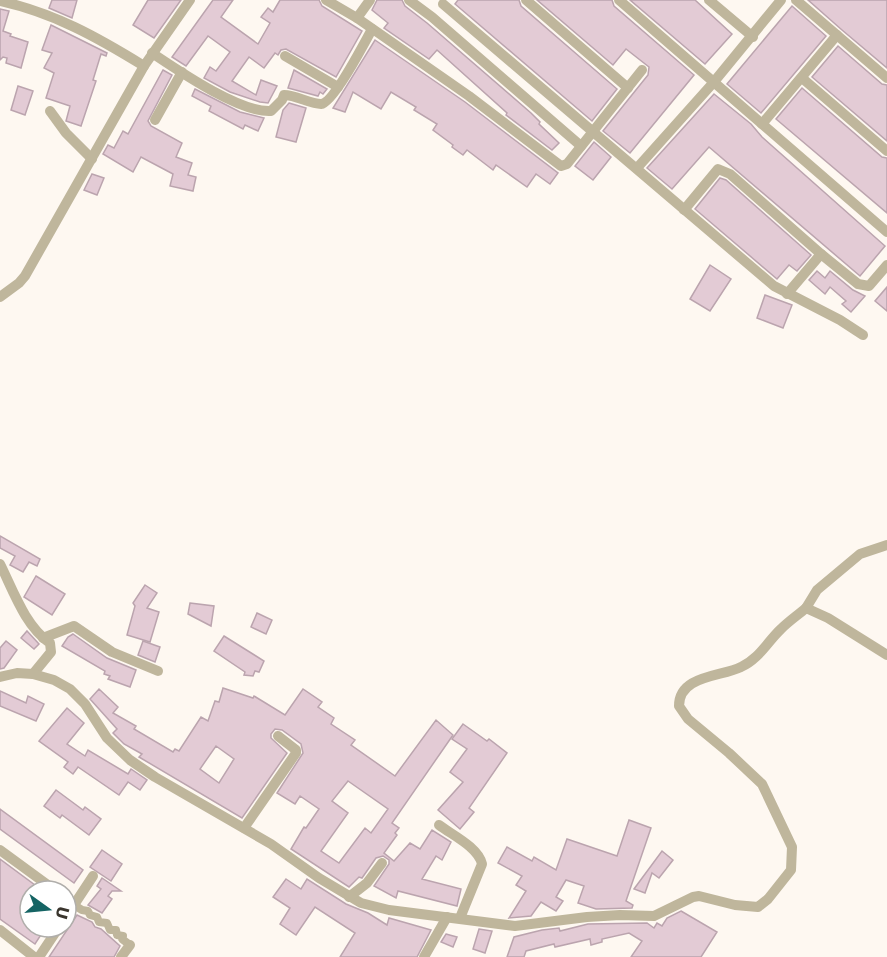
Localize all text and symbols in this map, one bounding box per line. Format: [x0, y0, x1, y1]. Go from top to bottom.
north arrow [18, 879, 78, 939]
text: U [51, 904, 73, 921]

